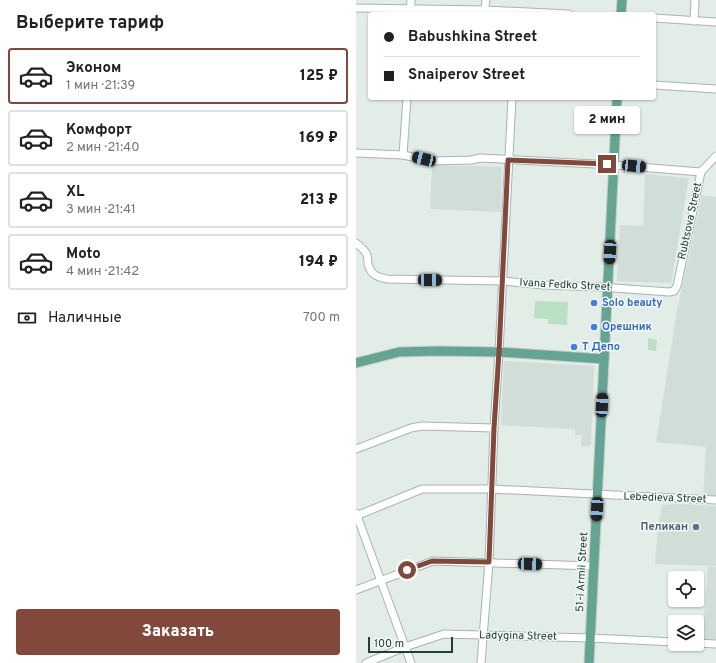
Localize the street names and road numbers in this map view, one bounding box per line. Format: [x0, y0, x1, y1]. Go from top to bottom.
street label: Rubtsova Street [675, 181, 705, 261]
street label: Ivana Fedko Street [519, 276, 611, 294]
street label: Lebedieva Street [623, 490, 707, 506]
street label: 51-i Armii Street [573, 532, 591, 612]
street label: Ladygina Street [479, 628, 557, 644]

